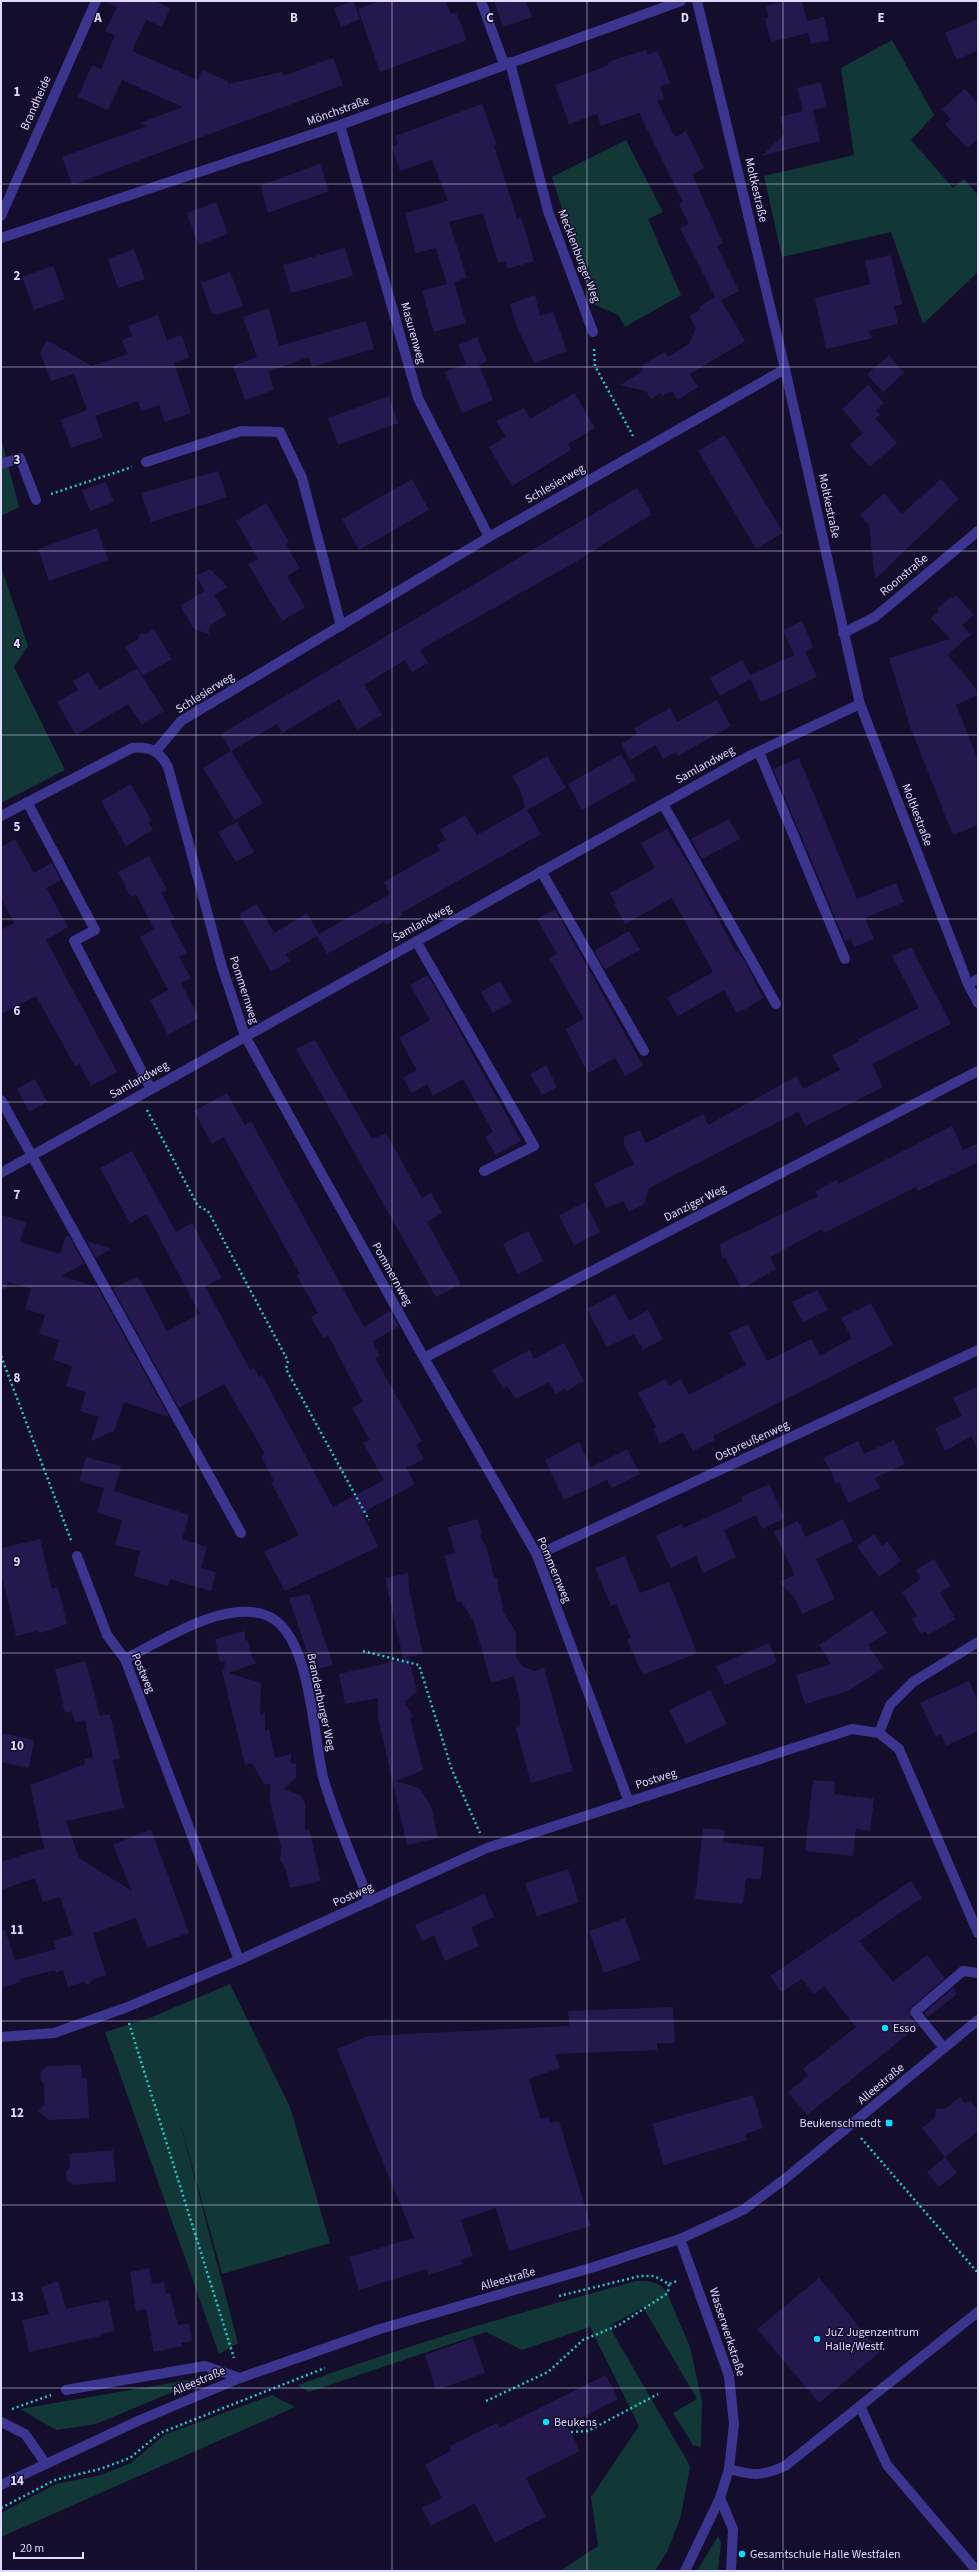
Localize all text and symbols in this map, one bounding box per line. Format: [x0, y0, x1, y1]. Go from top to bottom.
text: A [93, 9, 102, 27]
text: B [290, 9, 298, 27]
text: C [486, 9, 494, 27]
text: D [681, 9, 689, 27]
text: E [877, 9, 885, 27]
street label: Brandheide [16, 73, 56, 133]
text: 1 [14, 83, 21, 101]
street label: Mönchstraße [304, 92, 372, 130]
street label: Moltkestraße [740, 156, 772, 224]
street label: Mecklenburger Weg [553, 207, 605, 305]
text: 2 [14, 267, 21, 285]
street label: Masurenweg [396, 300, 430, 366]
text: 3 [14, 451, 21, 469]
street label: Schlesierweg [522, 460, 588, 508]
street label: Moltkestraße [814, 472, 844, 540]
street label: Roonstraße [876, 550, 932, 600]
text: 4 [14, 635, 21, 653]
street label: Schlesierweg [172, 668, 238, 718]
street label: Samlandweg [672, 742, 738, 788]
street label: Moltkestraße [897, 781, 937, 849]
text: 5 [14, 818, 21, 836]
street label: Samlandweg [389, 900, 455, 946]
street label: Pommernweg [225, 954, 263, 1026]
text: 6 [14, 1002, 21, 1020]
street label: Samlandweg [106, 1057, 172, 1103]
street label: Danziger Weg [661, 1180, 729, 1226]
text: 7 [14, 1186, 21, 1204]
street label: Pommernweg [368, 1239, 416, 1309]
text: 8 [14, 1369, 21, 1387]
street label: Ostpreußenweg [712, 1416, 792, 1466]
street label: Pommernweg [532, 1534, 576, 1606]
text: 9 [14, 1553, 21, 1571]
street label: Postweg [127, 1650, 159, 1696]
street label: Brandenburger Weg [302, 1651, 340, 1753]
text: 10 [10, 1737, 24, 1755]
street label: Postweg [633, 1764, 679, 1794]
street label: Postweg [330, 1879, 376, 1911]
text: 11 [10, 1921, 24, 1939]
place label: Esso [893, 2020, 916, 2037]
marker: Esso [880, 2023, 890, 2033]
street label: Alleestraße [854, 2059, 908, 2109]
text: 12 [10, 2104, 24, 2122]
place label: Beukenschmedt [800, 2115, 881, 2132]
marker: Beukenschmedt [884, 2118, 894, 2128]
street label: Alleestraße [479, 2263, 537, 2295]
street label: Wasserwerkstraße [705, 2286, 749, 2378]
text: 13 [10, 2288, 24, 2306]
place label: JuZ Jugenzentrum Halle/Westf. [825, 2324, 919, 2355]
marker: JuZ Jugenzentrum Halle/Westf. [812, 2334, 822, 2344]
street label: Alleestraße [170, 2362, 228, 2400]
place label: Beukens [554, 2414, 597, 2431]
marker: Beukens [541, 2417, 551, 2427]
text: 14 [10, 2472, 24, 2490]
scale bar [14, 2534, 83, 2560]
text: 20 m [20, 2540, 44, 2557]
place label: Gesamtschule Halle Westfalen [750, 2546, 901, 2563]
marker: Gesamtschule Halle Westfalen [737, 2549, 747, 2559]

